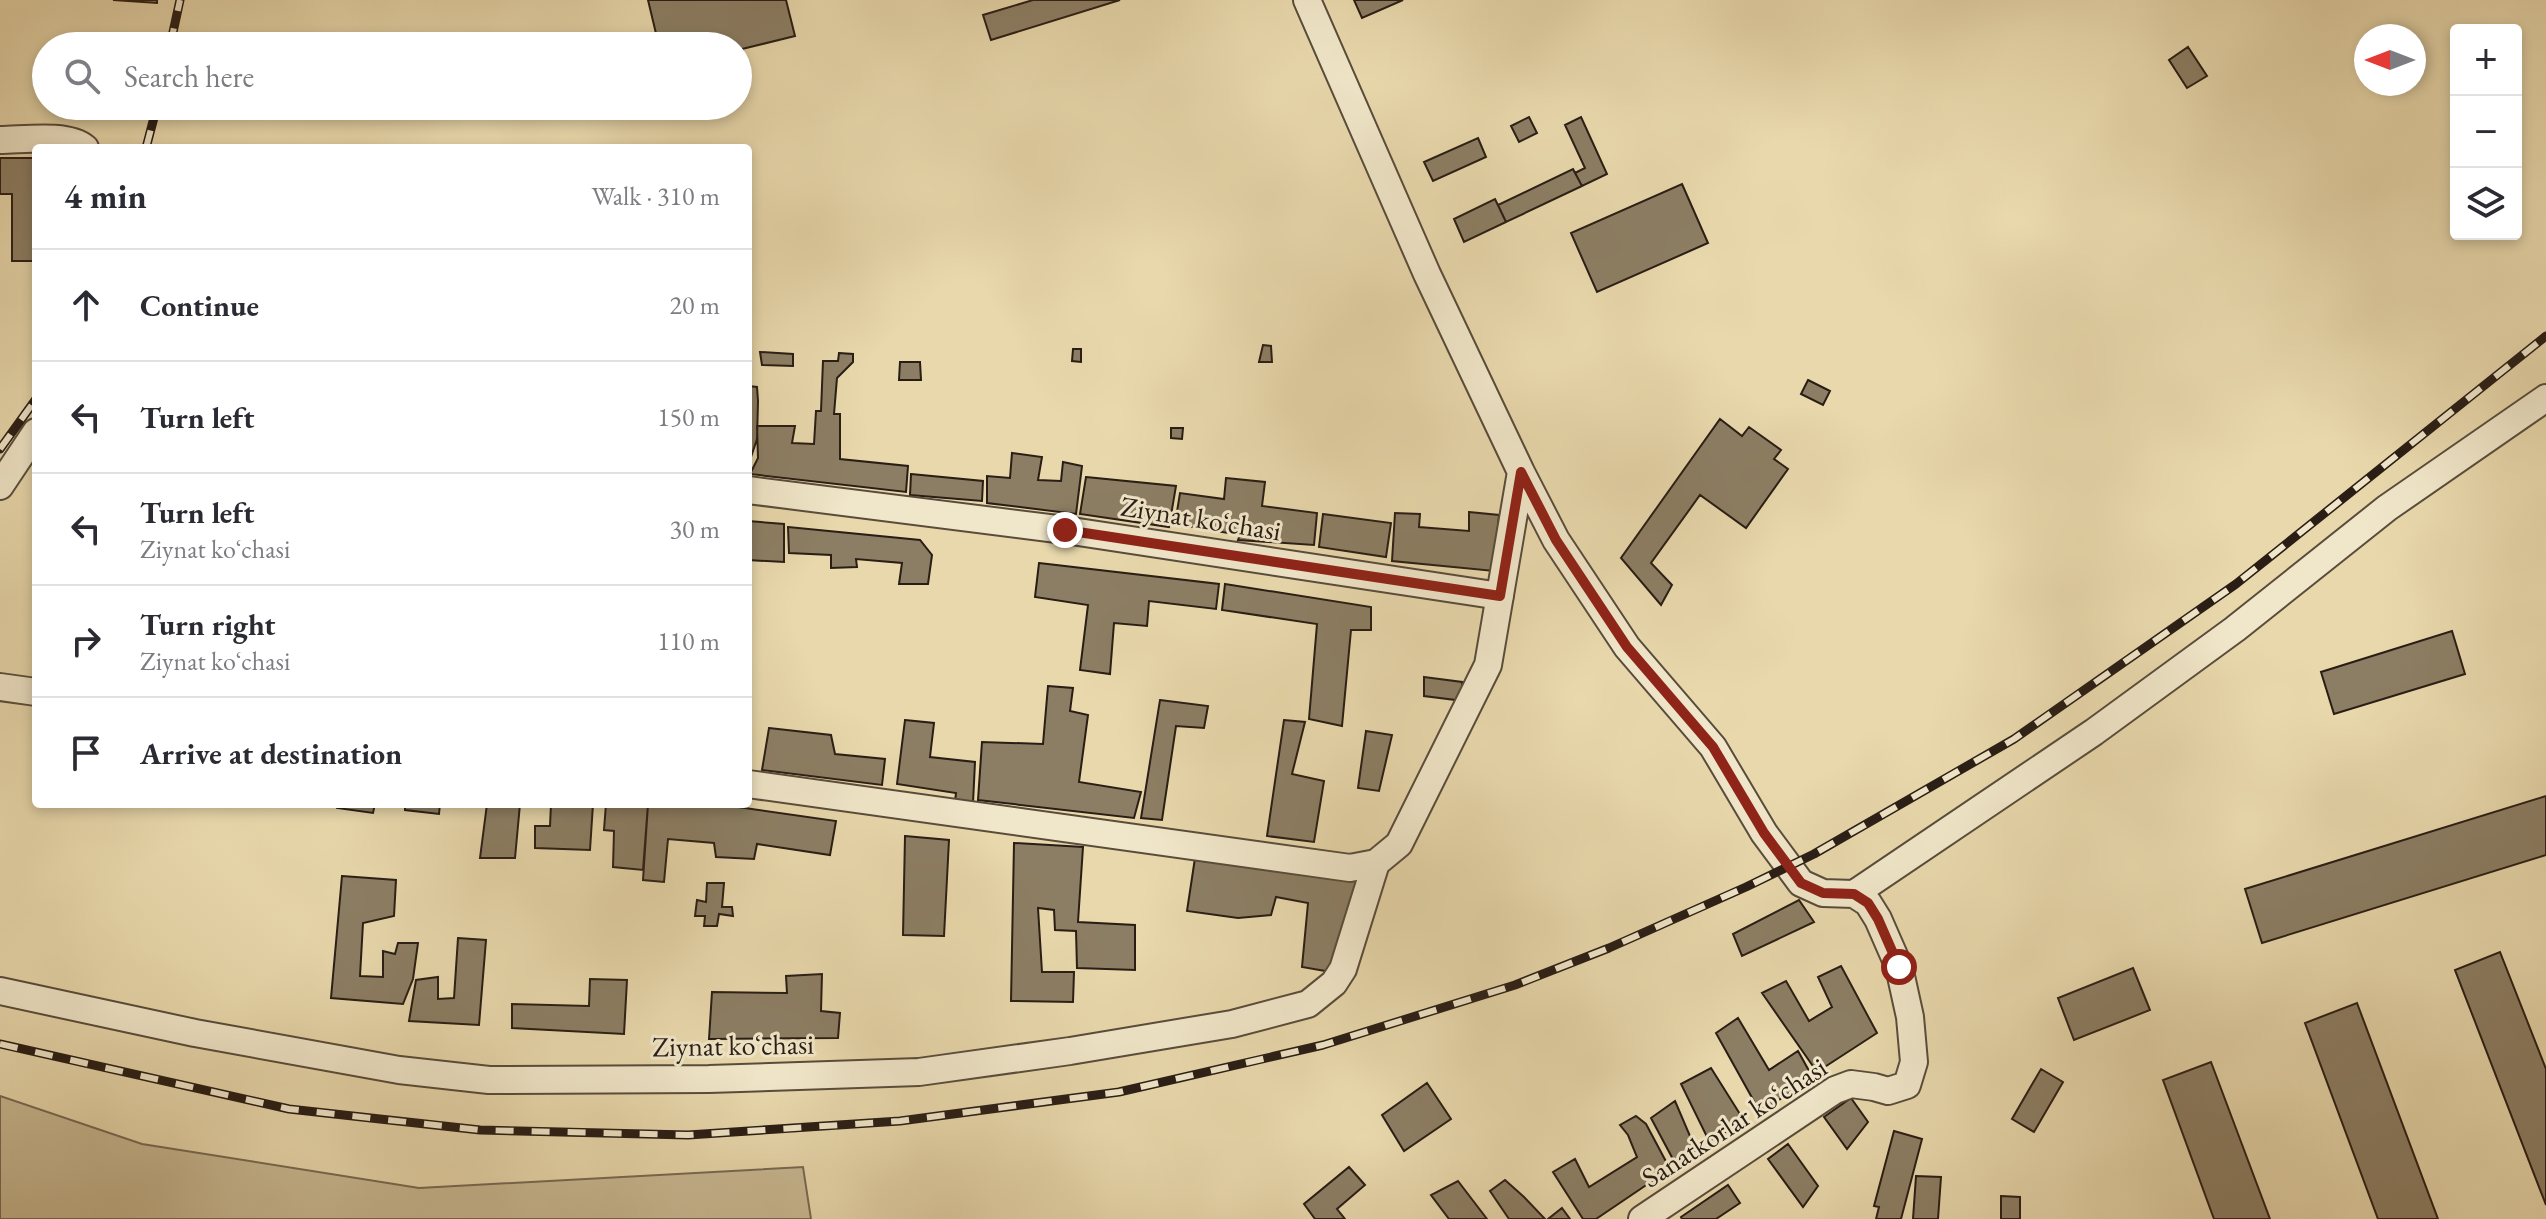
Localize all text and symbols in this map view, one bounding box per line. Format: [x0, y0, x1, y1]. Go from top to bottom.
north arrow [2354, 24, 2426, 96]
map controls [2450, 24, 2522, 240]
button: + [2450, 24, 2522, 96]
search box [32, 32, 752, 120]
icon: search [60, 54, 104, 98]
text: Search here [124, 57, 254, 96]
button: − [2450, 96, 2522, 168]
button: layers [2450, 168, 2522, 240]
text: 4 min [64, 174, 147, 218]
text: Walk · 310 m [592, 179, 720, 213]
icon: ahead [64, 283, 108, 327]
text: Continue [140, 286, 259, 325]
text: 20 m [670, 288, 720, 322]
icon: left [64, 395, 108, 439]
text: Turn left [140, 398, 254, 437]
text: 150 m [657, 400, 720, 434]
street label: Ziynat koʻchasi [1118, 488, 1284, 548]
text: Turn left [140, 493, 254, 532]
icon: left [64, 507, 108, 551]
text: 30 m [670, 512, 720, 546]
route end [1047, 512, 1083, 548]
text: Ziynat koʻchasi [140, 532, 290, 566]
text: Turn right [140, 605, 276, 644]
icon: right [64, 619, 108, 663]
text: 110 m [657, 624, 720, 658]
text: Ziynat koʻchasi [140, 644, 290, 678]
icon: arrive [64, 731, 108, 775]
text: Arrive at destination [140, 734, 402, 773]
route start [1881, 949, 1917, 985]
street label: Ziynat koʻchasi [652, 1026, 814, 1064]
street label: Sanatkorlar koʻchasi [1635, 1049, 1833, 1195]

